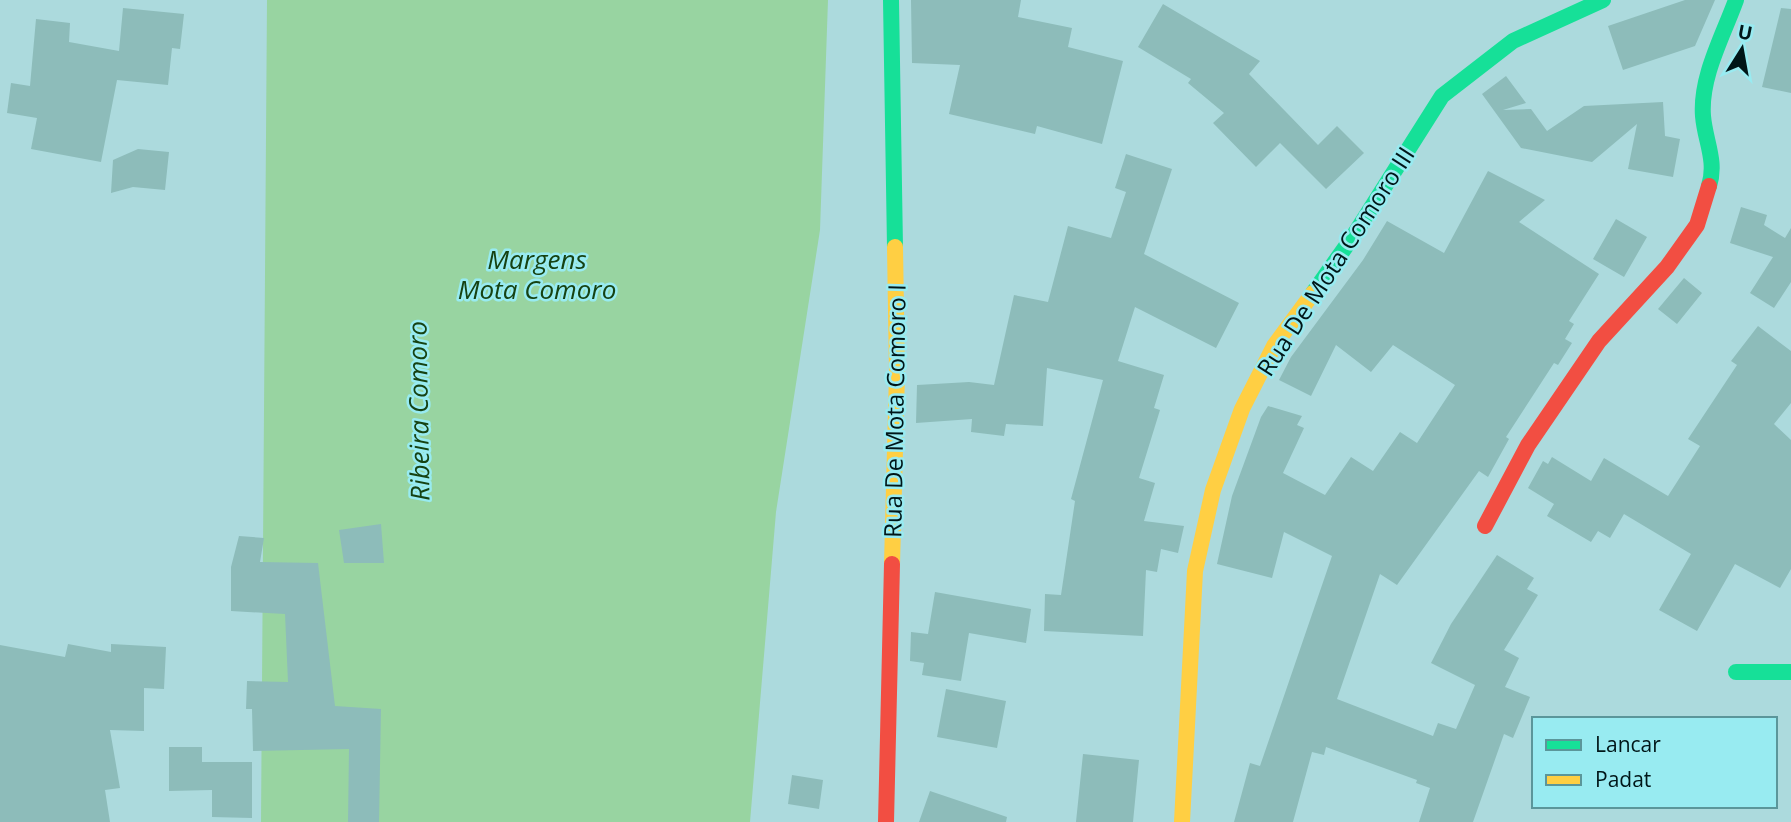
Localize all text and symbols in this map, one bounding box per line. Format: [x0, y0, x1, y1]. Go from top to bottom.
north arrow [1707, 14, 1777, 84]
text: U [1736, 18, 1755, 46]
street label: Rua De Mota Comoro III [1248, 140, 1422, 382]
water label: Margens Mota Comoro [458, 241, 616, 307]
street label: Rua De Mota Comoro I [875, 284, 913, 538]
water label: Ribeira Comoro [398, 321, 438, 501]
legend [1532, 717, 1777, 808]
text: Lancar [1595, 730, 1661, 758]
text: Padat [1595, 765, 1651, 793]

